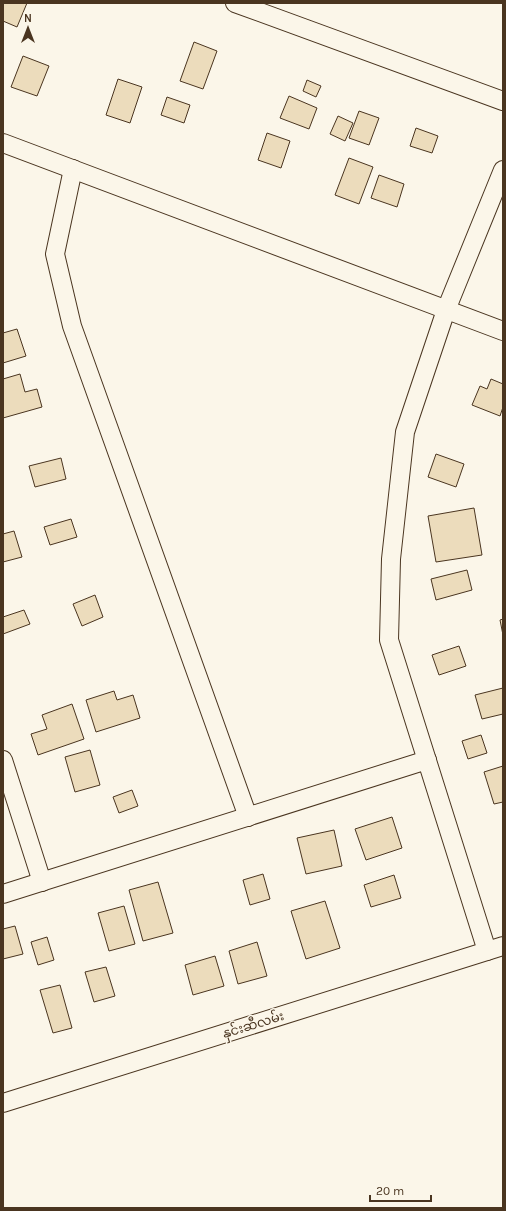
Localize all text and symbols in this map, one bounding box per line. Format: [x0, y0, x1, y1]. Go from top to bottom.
north arrow [8, 8, 48, 48]
text: N [24, 12, 32, 25]
street label: နှင်းဆီလမ်း [220, 1007, 287, 1044]
scale bar [370, 1177, 431, 1203]
text: 20 m [376, 1184, 404, 1198]

